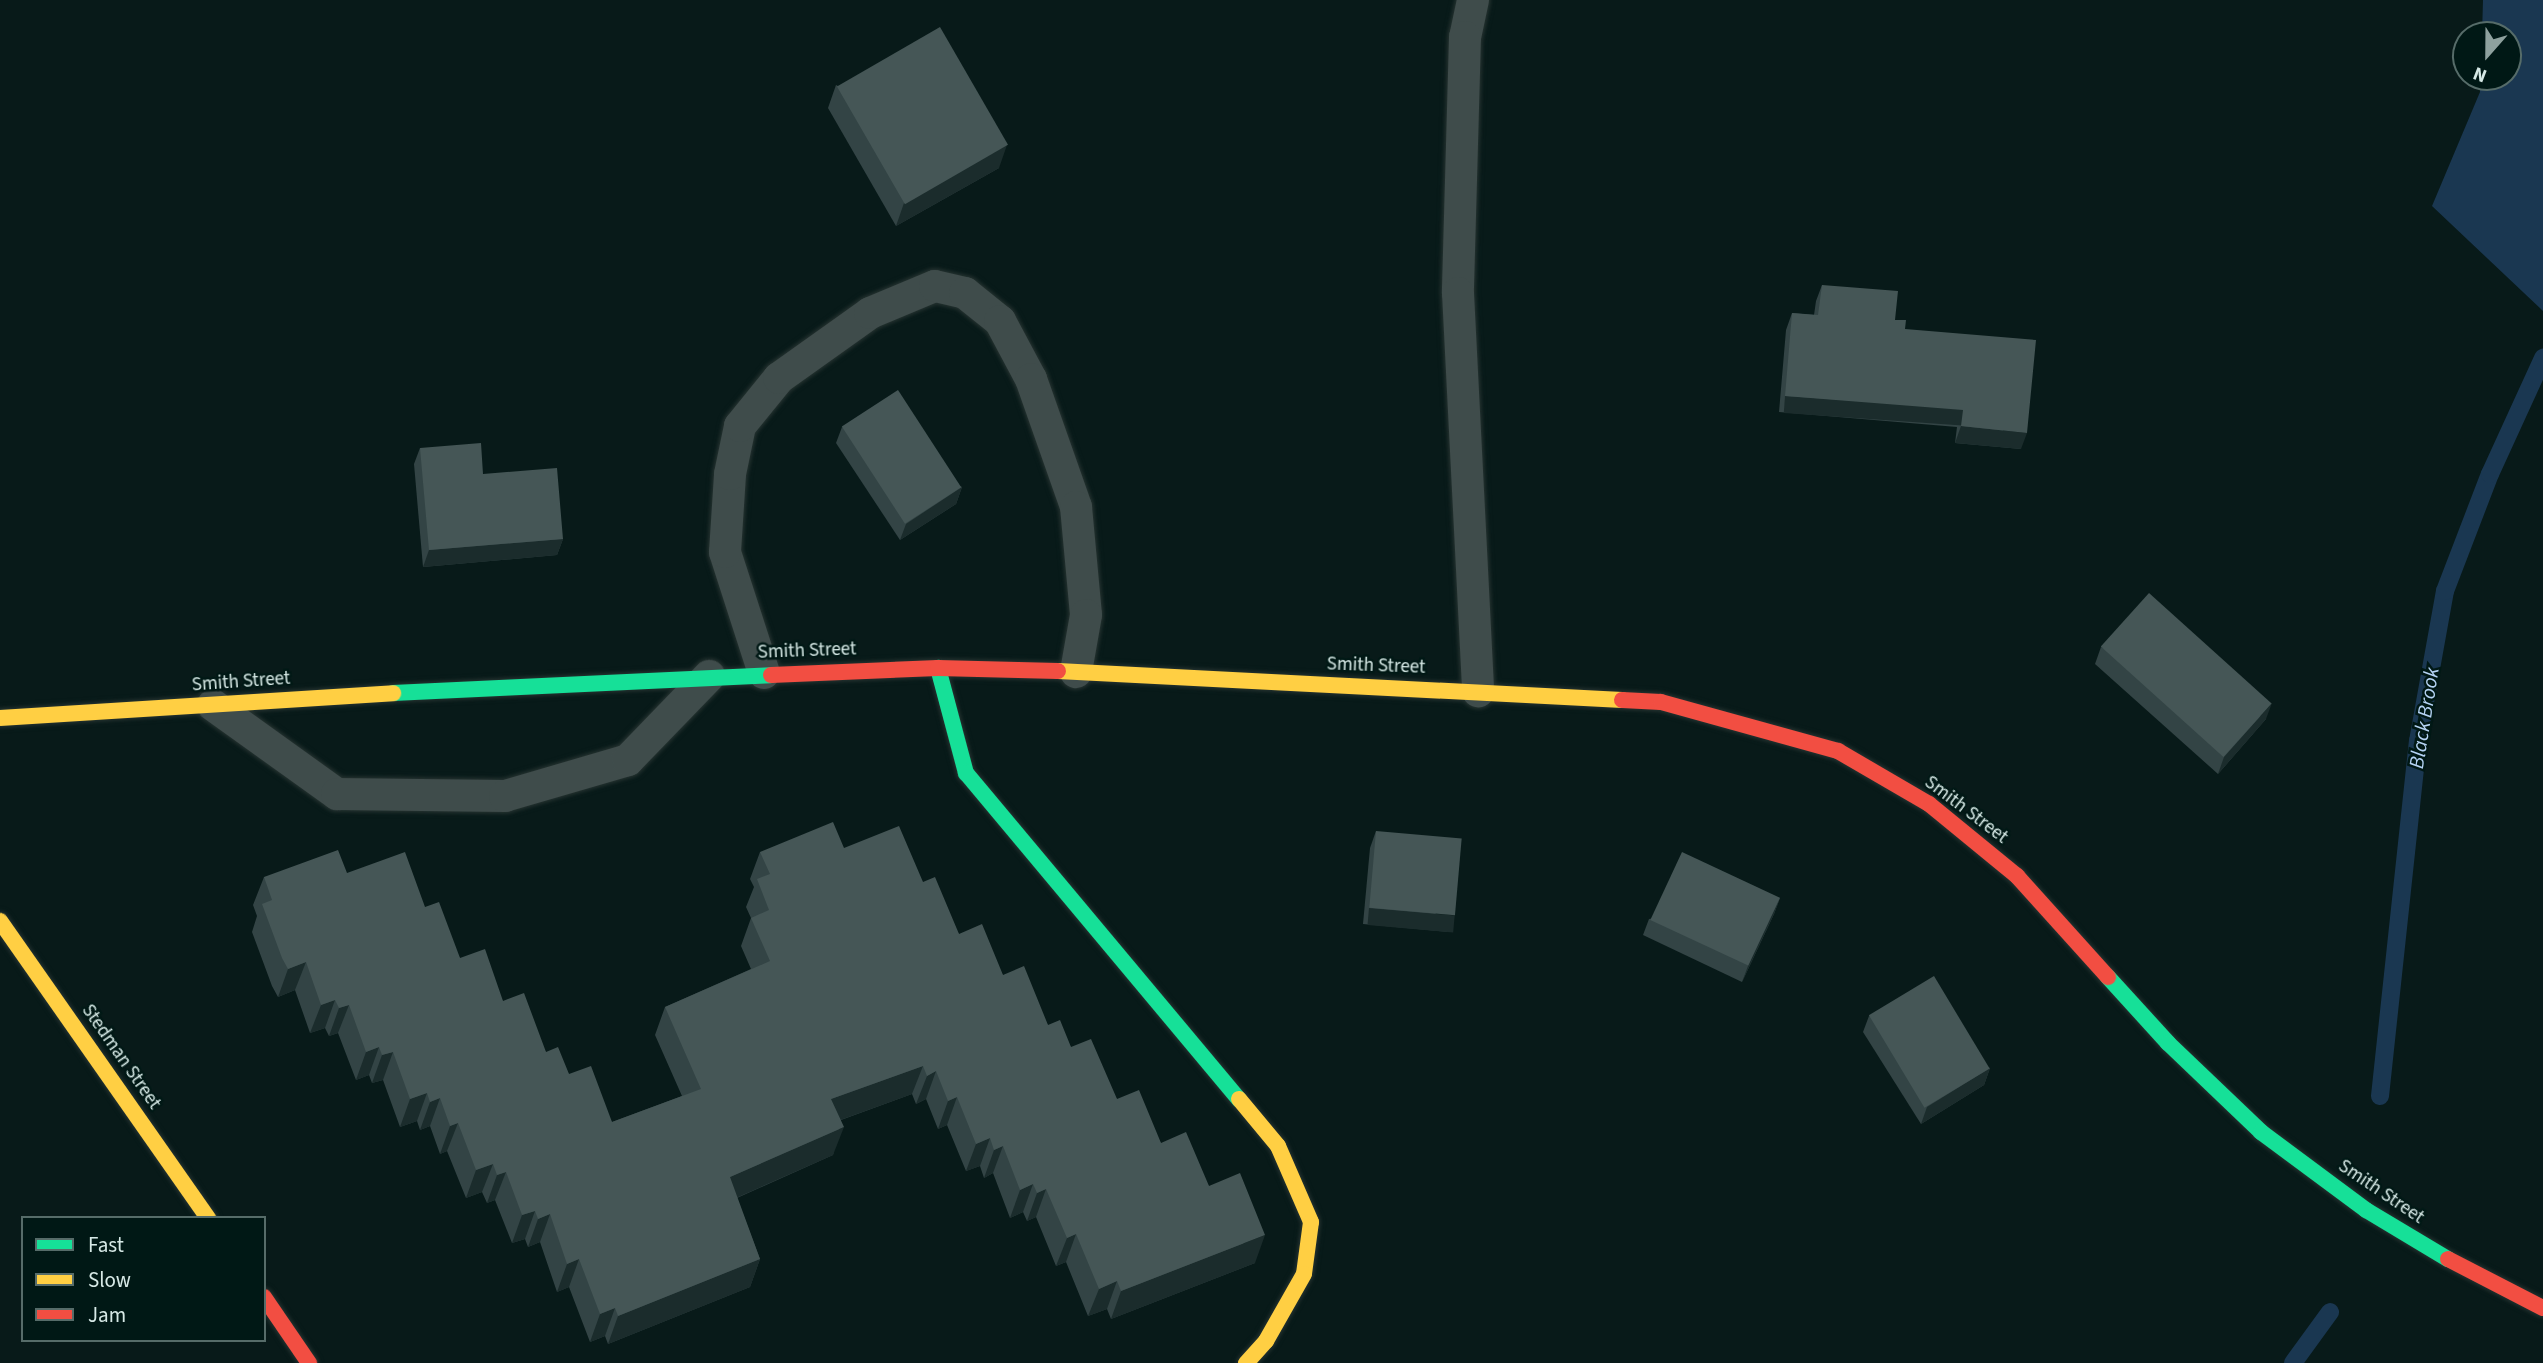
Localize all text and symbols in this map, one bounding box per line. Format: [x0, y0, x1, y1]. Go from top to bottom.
north arrow [2452, 21, 2522, 91]
text: N [2469, 59, 2491, 89]
street label: Smith Street [757, 638, 857, 664]
street label: Smith Street [1326, 653, 1426, 679]
water label: Black Brook [2404, 666, 2444, 770]
street label: Smith Street [191, 667, 291, 697]
street label: Smith Street [1920, 771, 2012, 849]
street label: Stedman Street [76, 1000, 166, 1114]
street label: Smith Street [2334, 1155, 2428, 1229]
legend [21, 1216, 266, 1342]
text: Fast [88, 1230, 124, 1260]
text: Slow [88, 1265, 131, 1295]
text: Jam [88, 1300, 126, 1330]

